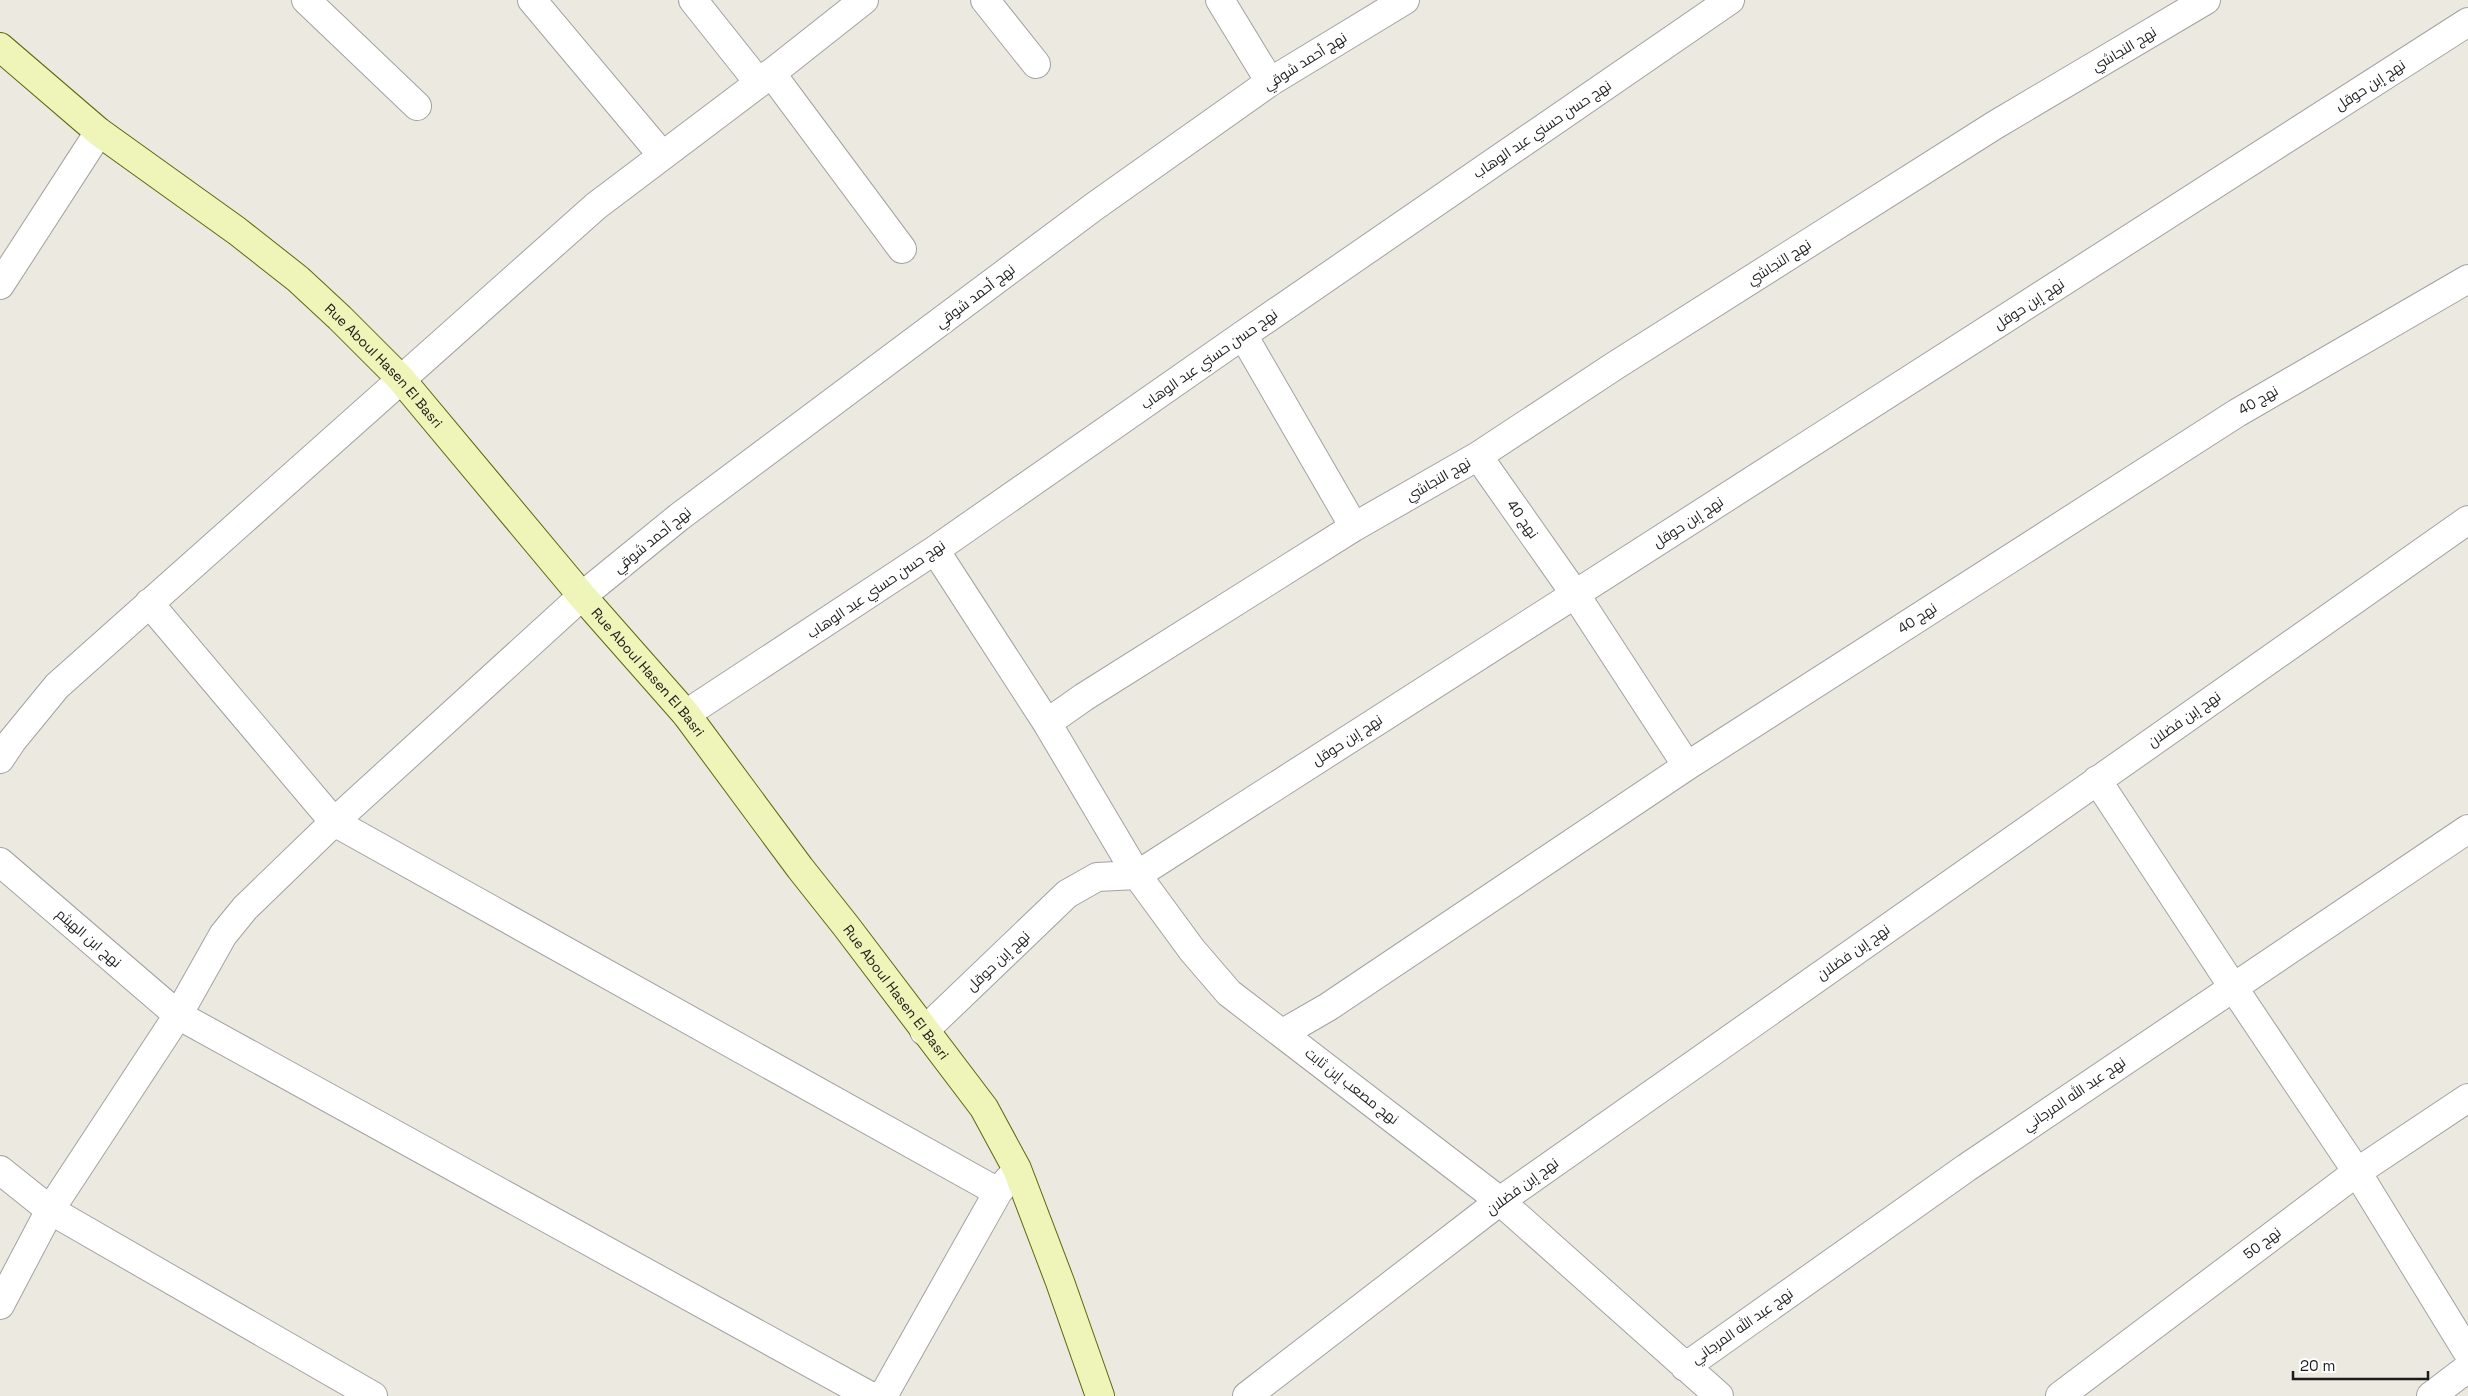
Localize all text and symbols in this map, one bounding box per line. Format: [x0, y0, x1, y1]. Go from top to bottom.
street label: نهج النجاشي [2088, 23, 2161, 77]
street label: نهج أحمد شوقي [1260, 28, 1352, 96]
street label: نهج إبن حوقل [2331, 56, 2409, 114]
street label: نهج حسن حسني عبد الوهاب [1469, 76, 1616, 184]
street label: نهج النجاشي [1744, 235, 1815, 290]
street label: نهج أحمد شوقي [932, 260, 1020, 334]
street label: نهج إبن حوقل [1990, 275, 2068, 333]
street label: Rue Aboul Hasen El Basri [321, 299, 447, 432]
street label: نهج حسن حسني عبد الوهاب [1137, 305, 1283, 416]
street label: نهج 40 [2235, 381, 2281, 419]
street label: نهج النجاشي [1402, 453, 1475, 507]
street label: نهج إبن حوقل [1649, 493, 1727, 551]
street label: نهج 40 [1503, 496, 1543, 542]
street label: نهج أحمد شوقي [609, 503, 697, 579]
street label: نهج حسن حسني عبد الوهاب [803, 536, 950, 644]
street label: نهج 40 [1894, 599, 1940, 637]
street label: Rue Aboul Hasen El Basri [588, 604, 709, 740]
street label: نهج إبن فضلان [2144, 687, 2224, 751]
street label: نهج إبن حوقل [1308, 711, 1386, 769]
street label: نهج ابن الهيثم [52, 905, 125, 972]
street label: نهج إبن فضلان [1813, 920, 1893, 984]
street label: Rue Aboul Hasen El Basri [839, 921, 953, 1063]
street label: نهج إبن حوقل [962, 927, 1034, 995]
street label: نهج مصعب إبن ثابت [1301, 1044, 1403, 1128]
street label: نهج عبد الله المرجاني [2019, 1053, 2131, 1138]
street label: نهج إبن فضلان [1482, 1154, 1562, 1218]
street label: نهج 50 [2240, 1223, 2284, 1263]
street label: نهج عبد الله المرجاني [1688, 1284, 1798, 1370]
scale bar [2293, 1348, 2428, 1380]
text: 20 m [2300, 1356, 2335, 1375]

